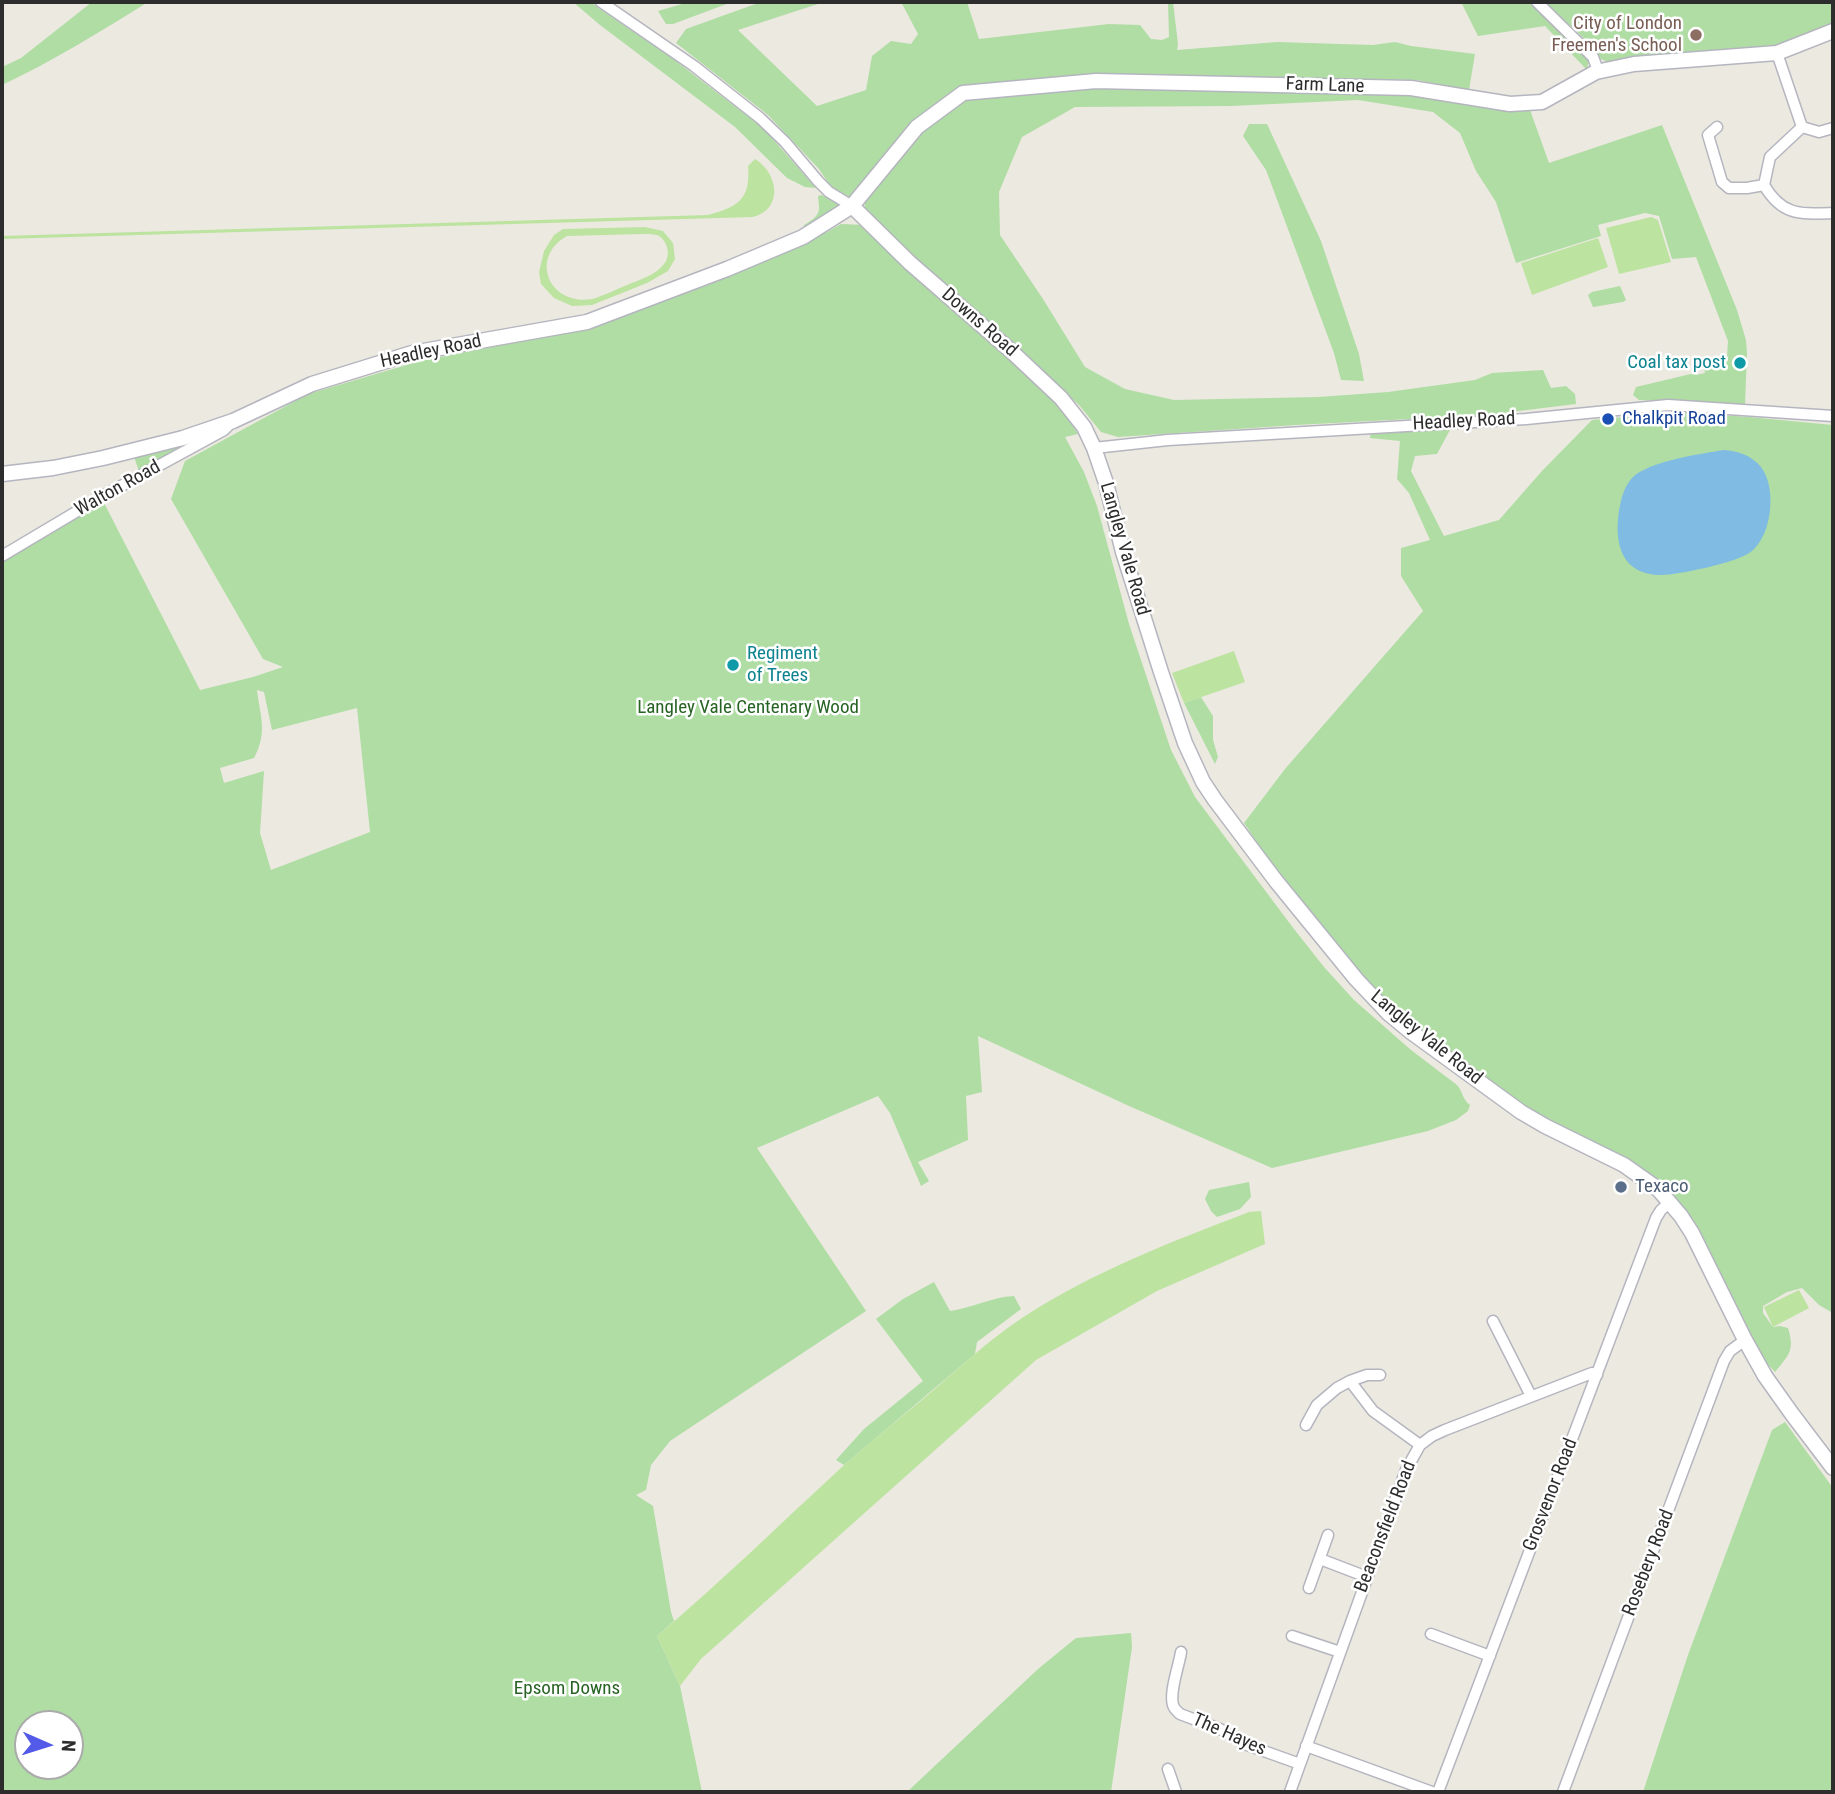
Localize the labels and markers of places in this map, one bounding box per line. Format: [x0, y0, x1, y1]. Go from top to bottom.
place label: City of London Freemen's School [1551, 13, 1682, 57]
marker: City of London Freemen's School [1688, 27, 1704, 43]
place label: Coal tax post [1627, 352, 1726, 374]
marker: Coal tax post [1732, 355, 1748, 371]
place label: Chalkpit Road [1622, 408, 1726, 430]
marker: Chalkpit Road [1600, 411, 1616, 427]
place label: Regiment of Trees [747, 643, 818, 687]
marker: Regiment of Trees [725, 657, 741, 673]
place label: Texaco [1635, 1176, 1689, 1198]
marker: Texaco [1613, 1179, 1629, 1195]

